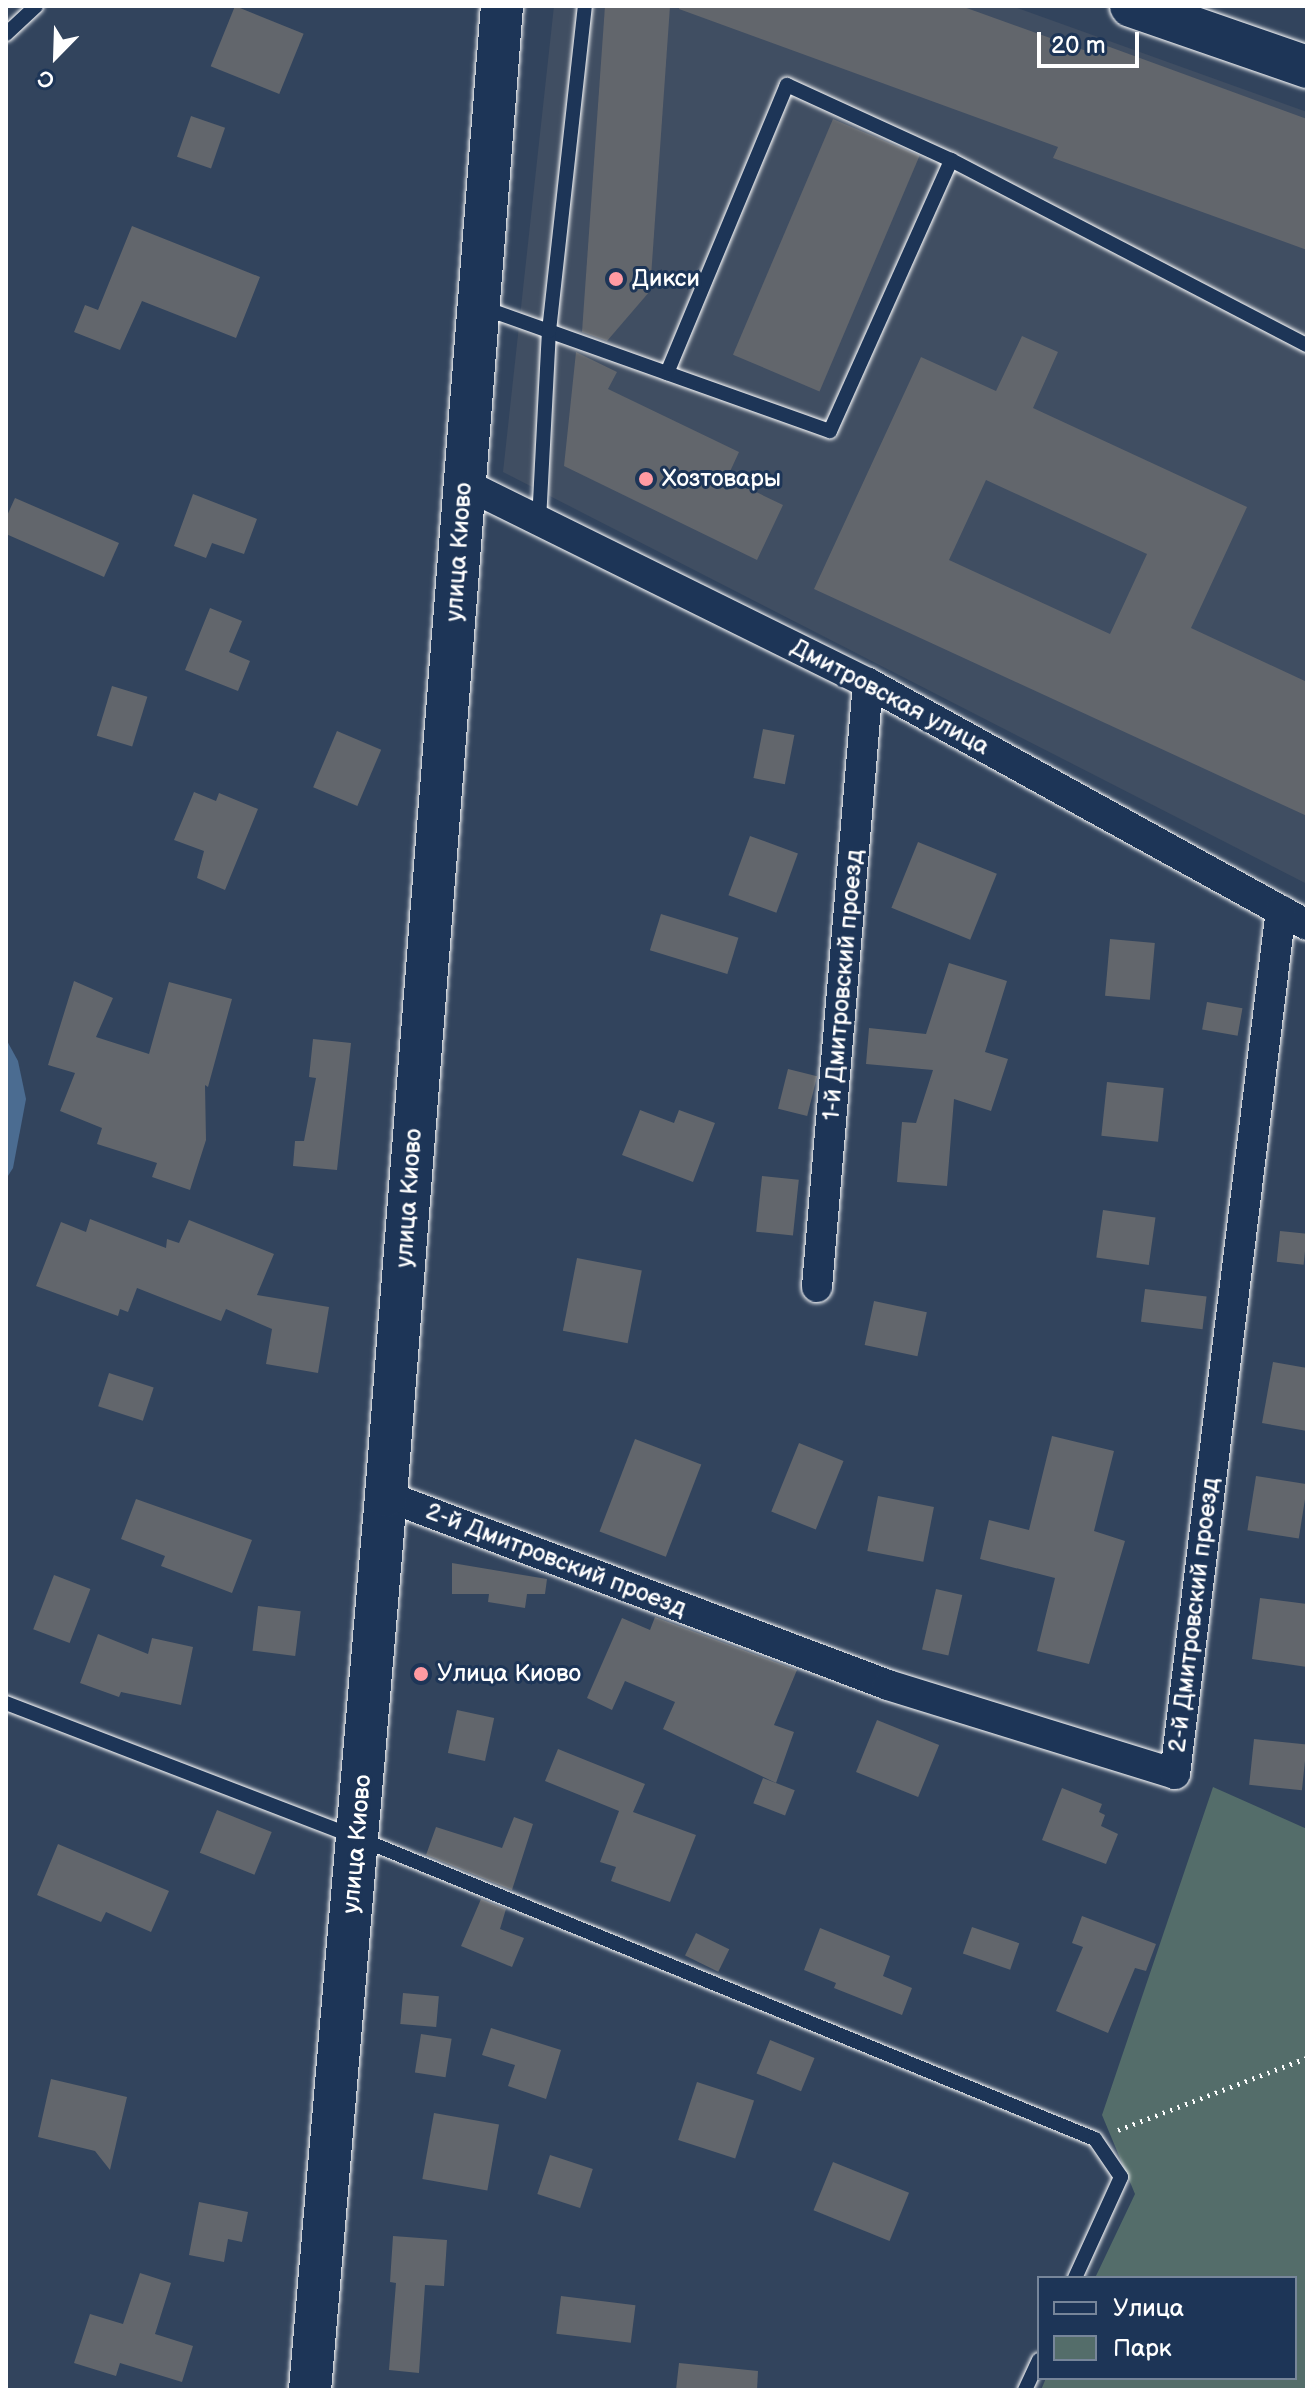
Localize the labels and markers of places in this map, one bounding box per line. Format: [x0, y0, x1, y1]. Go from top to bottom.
place label: Дикси [632, 265, 700, 293]
marker: Дикси [607, 270, 625, 288]
place label: Хозтовары [662, 465, 781, 493]
marker: Хозтовары [637, 470, 655, 488]
place label: Улица Киово [437, 1660, 581, 1688]
marker: Улица Киово [412, 1665, 430, 1683]

